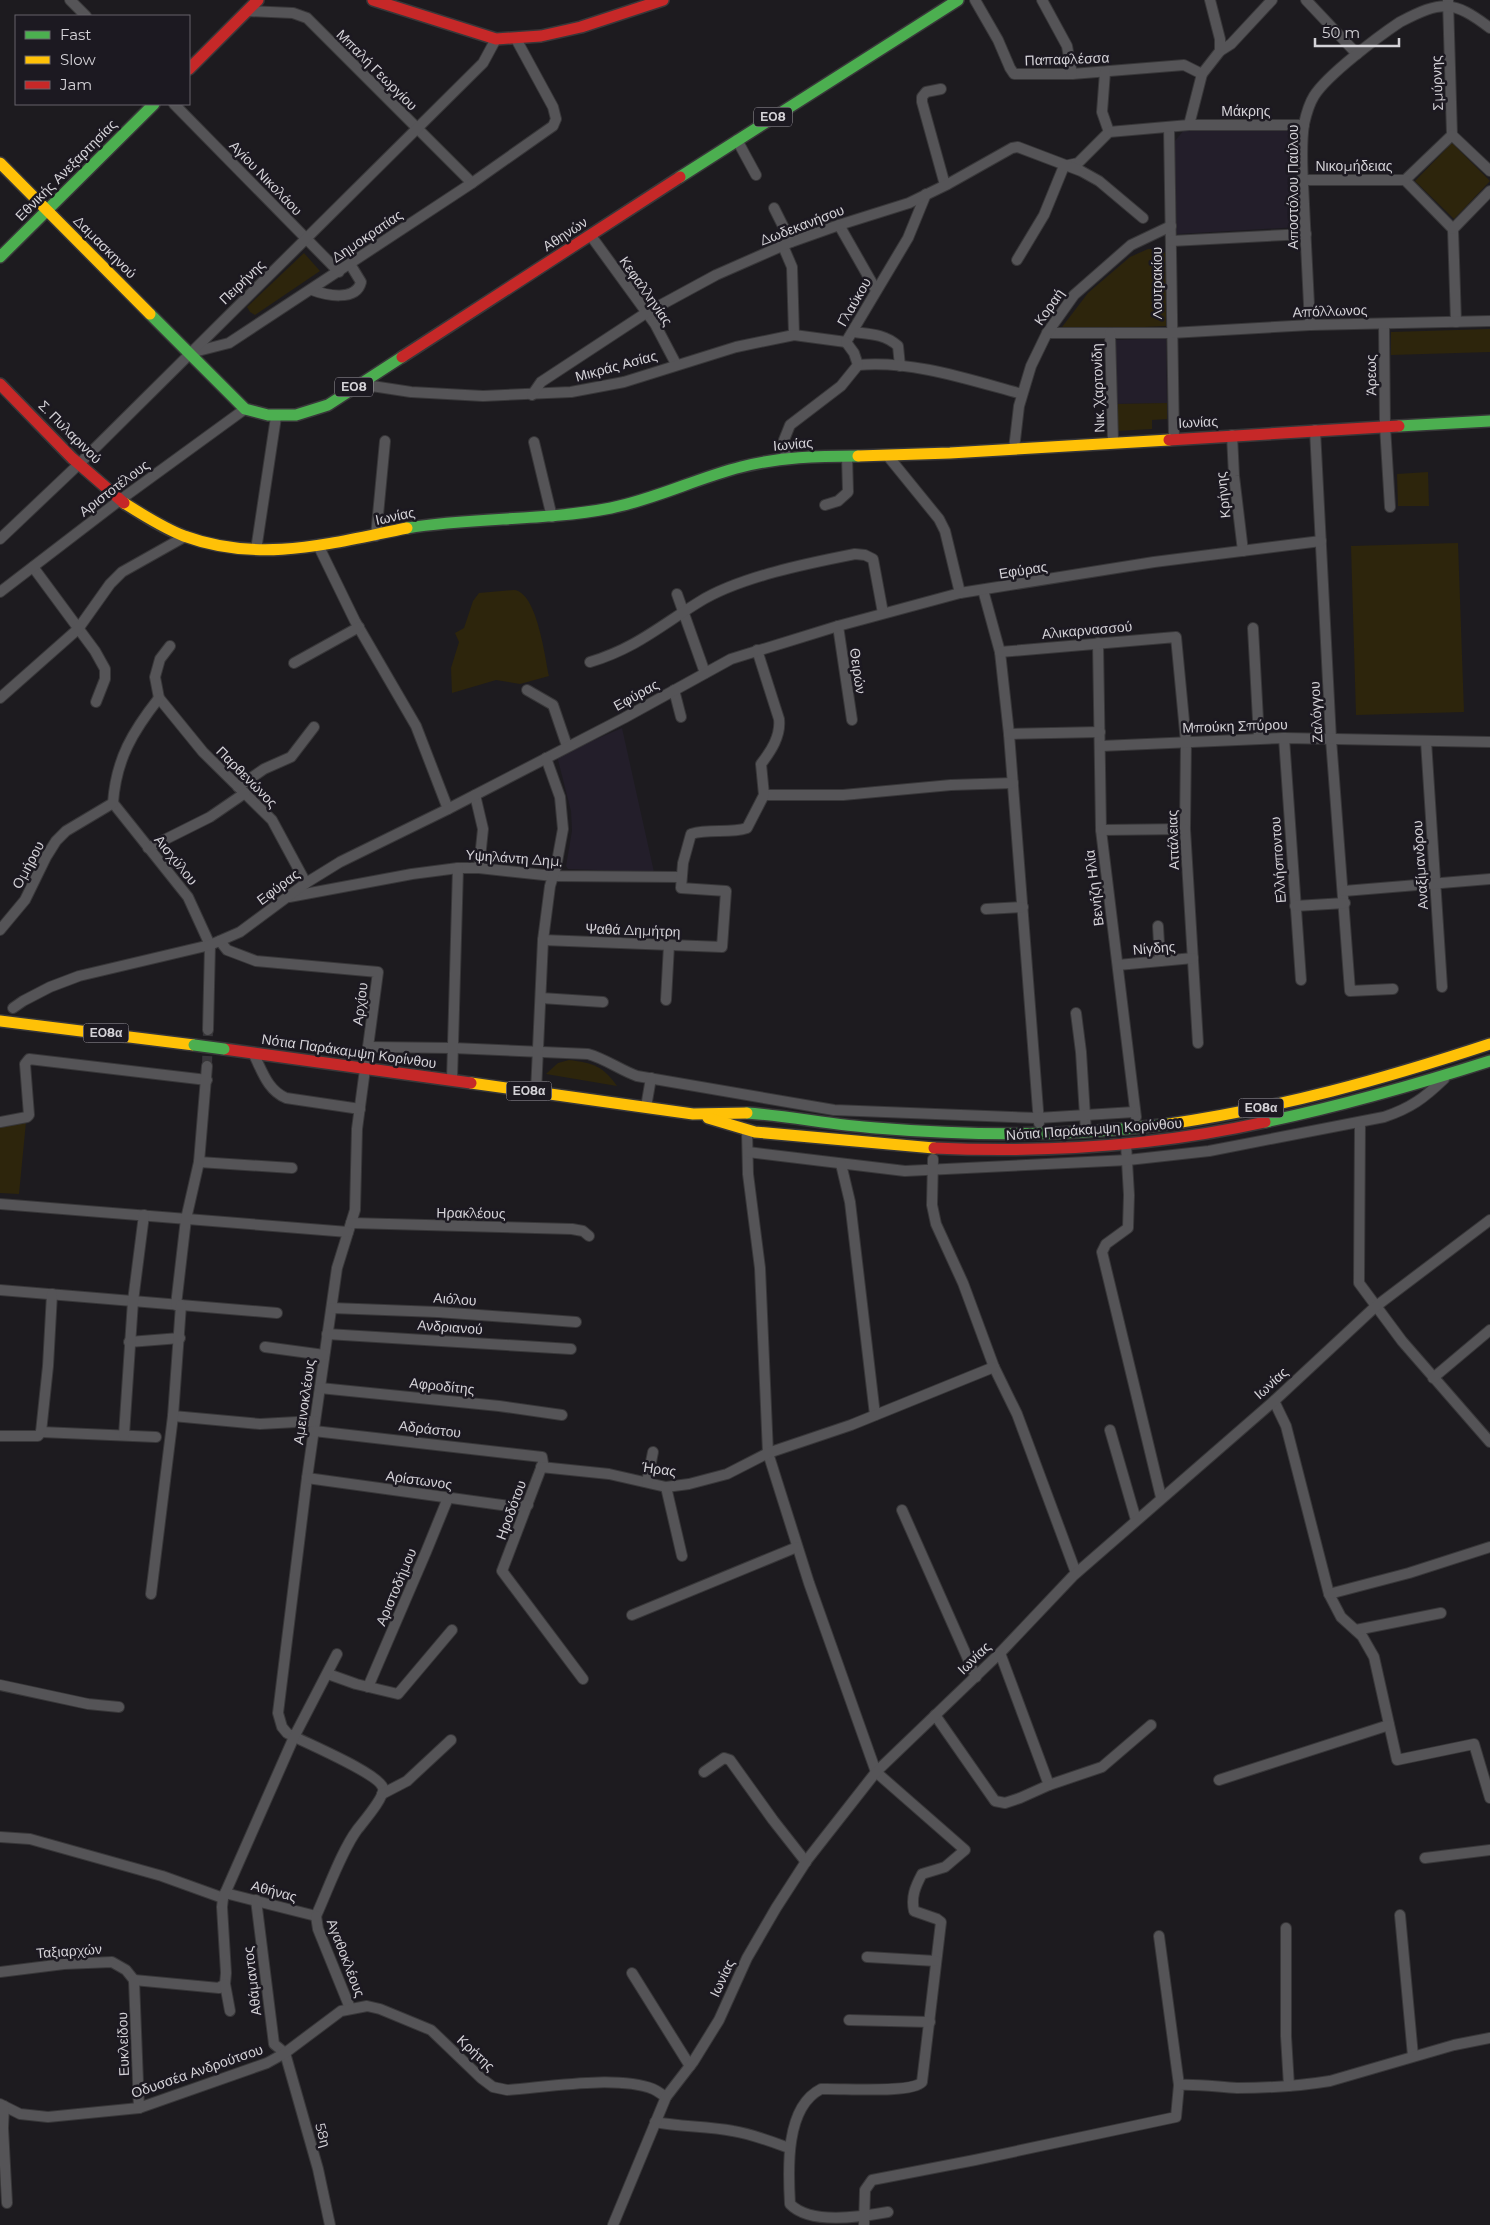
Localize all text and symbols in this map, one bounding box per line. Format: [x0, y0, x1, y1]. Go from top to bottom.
legend [15, 15, 190, 105]
scale bar [1315, 15, 1399, 47]
text: 50 m [1322, 23, 1360, 42]
text: Fast [60, 25, 91, 44]
street label: Μπαλή Γεωργίου [333, 26, 421, 114]
street label: Παπαφλέσσα [1024, 49, 1110, 69]
text: Slow [60, 50, 96, 69]
street label: Σμύρνης [1427, 55, 1447, 111]
text: Jam [59, 75, 92, 94]
street label: Μάκρης [1221, 102, 1271, 120]
road number: ΕΟ8 [754, 108, 792, 126]
street label: Εθνικής Ανεξαρτησίας [11, 115, 121, 225]
street label: Αποστόλου Παύλου [1284, 125, 1302, 249]
street label: Αγίου Νικολάου [226, 137, 306, 219]
street label: Νικομήδειας [1315, 157, 1393, 175]
street label: Δωδεκανήσου [757, 201, 847, 249]
street label: Δημοκρατίας [328, 206, 406, 266]
street label: Δαμασκηνού [70, 212, 140, 282]
street label: Αθηνών [539, 213, 591, 255]
street label: Λουτρακίου [1148, 247, 1166, 319]
street label: Κεφαλληνίας [615, 253, 677, 329]
street label: Πειρήνης [215, 256, 269, 308]
street label: Γλαύκου [833, 274, 875, 330]
street label: Κοραή [1030, 285, 1068, 329]
street label: Απόλλωνος [1292, 301, 1368, 321]
street label: Νικ. Χαρτονίδη [1087, 343, 1109, 433]
street label: Μικράς Ασίας [573, 346, 659, 386]
street label: Άρεως [1362, 354, 1380, 396]
road number: ΕΟ8 [335, 378, 373, 397]
street label: Σ. Πυλαρινού [35, 397, 105, 467]
street label: Ιωνίας [1178, 412, 1219, 432]
street label: Ιωνίας [772, 433, 814, 455]
street label: Αριστοτέλους [75, 456, 153, 520]
street label: Κρήνης [1212, 471, 1234, 519]
street label: Ιωνίας [374, 503, 417, 529]
street label: Εφύρας [997, 557, 1049, 583]
street label: Αλικαρνασσού [1041, 617, 1133, 643]
street label: Θειρών [846, 647, 870, 695]
street label: Εφύρας [610, 675, 662, 715]
street label: Ζαλόγγου [1305, 681, 1327, 743]
street label: Μπούκη Σπύρου [1182, 715, 1288, 737]
street label: Παρθενώνος [212, 742, 282, 812]
street label: Αττάλειας [1163, 809, 1183, 870]
street label: Ελλήσποντου [1266, 816, 1290, 904]
street label: Αναξίμανδρου [1408, 820, 1432, 910]
street label: Αισχύλου [150, 831, 202, 889]
street label: Ομήρου [8, 838, 48, 892]
street label: Υψηλάντη Δημ. [465, 846, 563, 870]
street label: Βενήζη Ηλία [1080, 849, 1108, 927]
street label: Εφύρας [253, 865, 303, 909]
street label: Ψαθά Δημήτρη [585, 919, 681, 941]
street label: Νίγδης [1132, 937, 1176, 959]
street label: Αρχίου [348, 981, 372, 1027]
road number: ΕΟ8α [84, 1024, 128, 1042]
street label: Νότια Παράκαμψη Κορίνθου [260, 1030, 438, 1072]
road number: ΕΟ8α [506, 1082, 552, 1100]
road number: ΕΟ8α [1238, 1098, 1284, 1118]
street label: Νότια Παράκαμψη Κορίνθου [1005, 1114, 1183, 1144]
street label: Ηρακλέους [436, 1203, 506, 1223]
street label: Αιόλου [433, 1289, 477, 1309]
street label: Ανδριανού [417, 1316, 483, 1338]
street label: Αμεινοκλέους [289, 1358, 319, 1446]
street label: Ιωνίας [1250, 1363, 1292, 1403]
street label: Αφροδίτης [409, 1374, 476, 1398]
street label: Αδράστου [398, 1416, 462, 1442]
street label: Ήρας [640, 1458, 678, 1480]
street label: Αρίστωνος [385, 1466, 454, 1494]
street label: Ηροδότου [492, 1478, 530, 1542]
street label: Αριστοδήμου [372, 1545, 420, 1629]
street label: Ιωνίας [953, 1638, 995, 1678]
street label: Αθήνας [249, 1876, 299, 1906]
street label: Αγαθοκλέους [323, 1916, 369, 2000]
street label: Ταξιαρχών [35, 1940, 103, 1962]
street label: Αθάμαντος [239, 1945, 265, 2017]
street label: Ιωνίας [705, 1956, 739, 2000]
street label: Ευκλείδου [113, 2012, 133, 2076]
street label: Κρήτης [453, 2031, 499, 2075]
street label: Οδυσσέα Ανδρούτσου [129, 2040, 265, 2102]
street label: 58η [311, 2121, 335, 2149]

